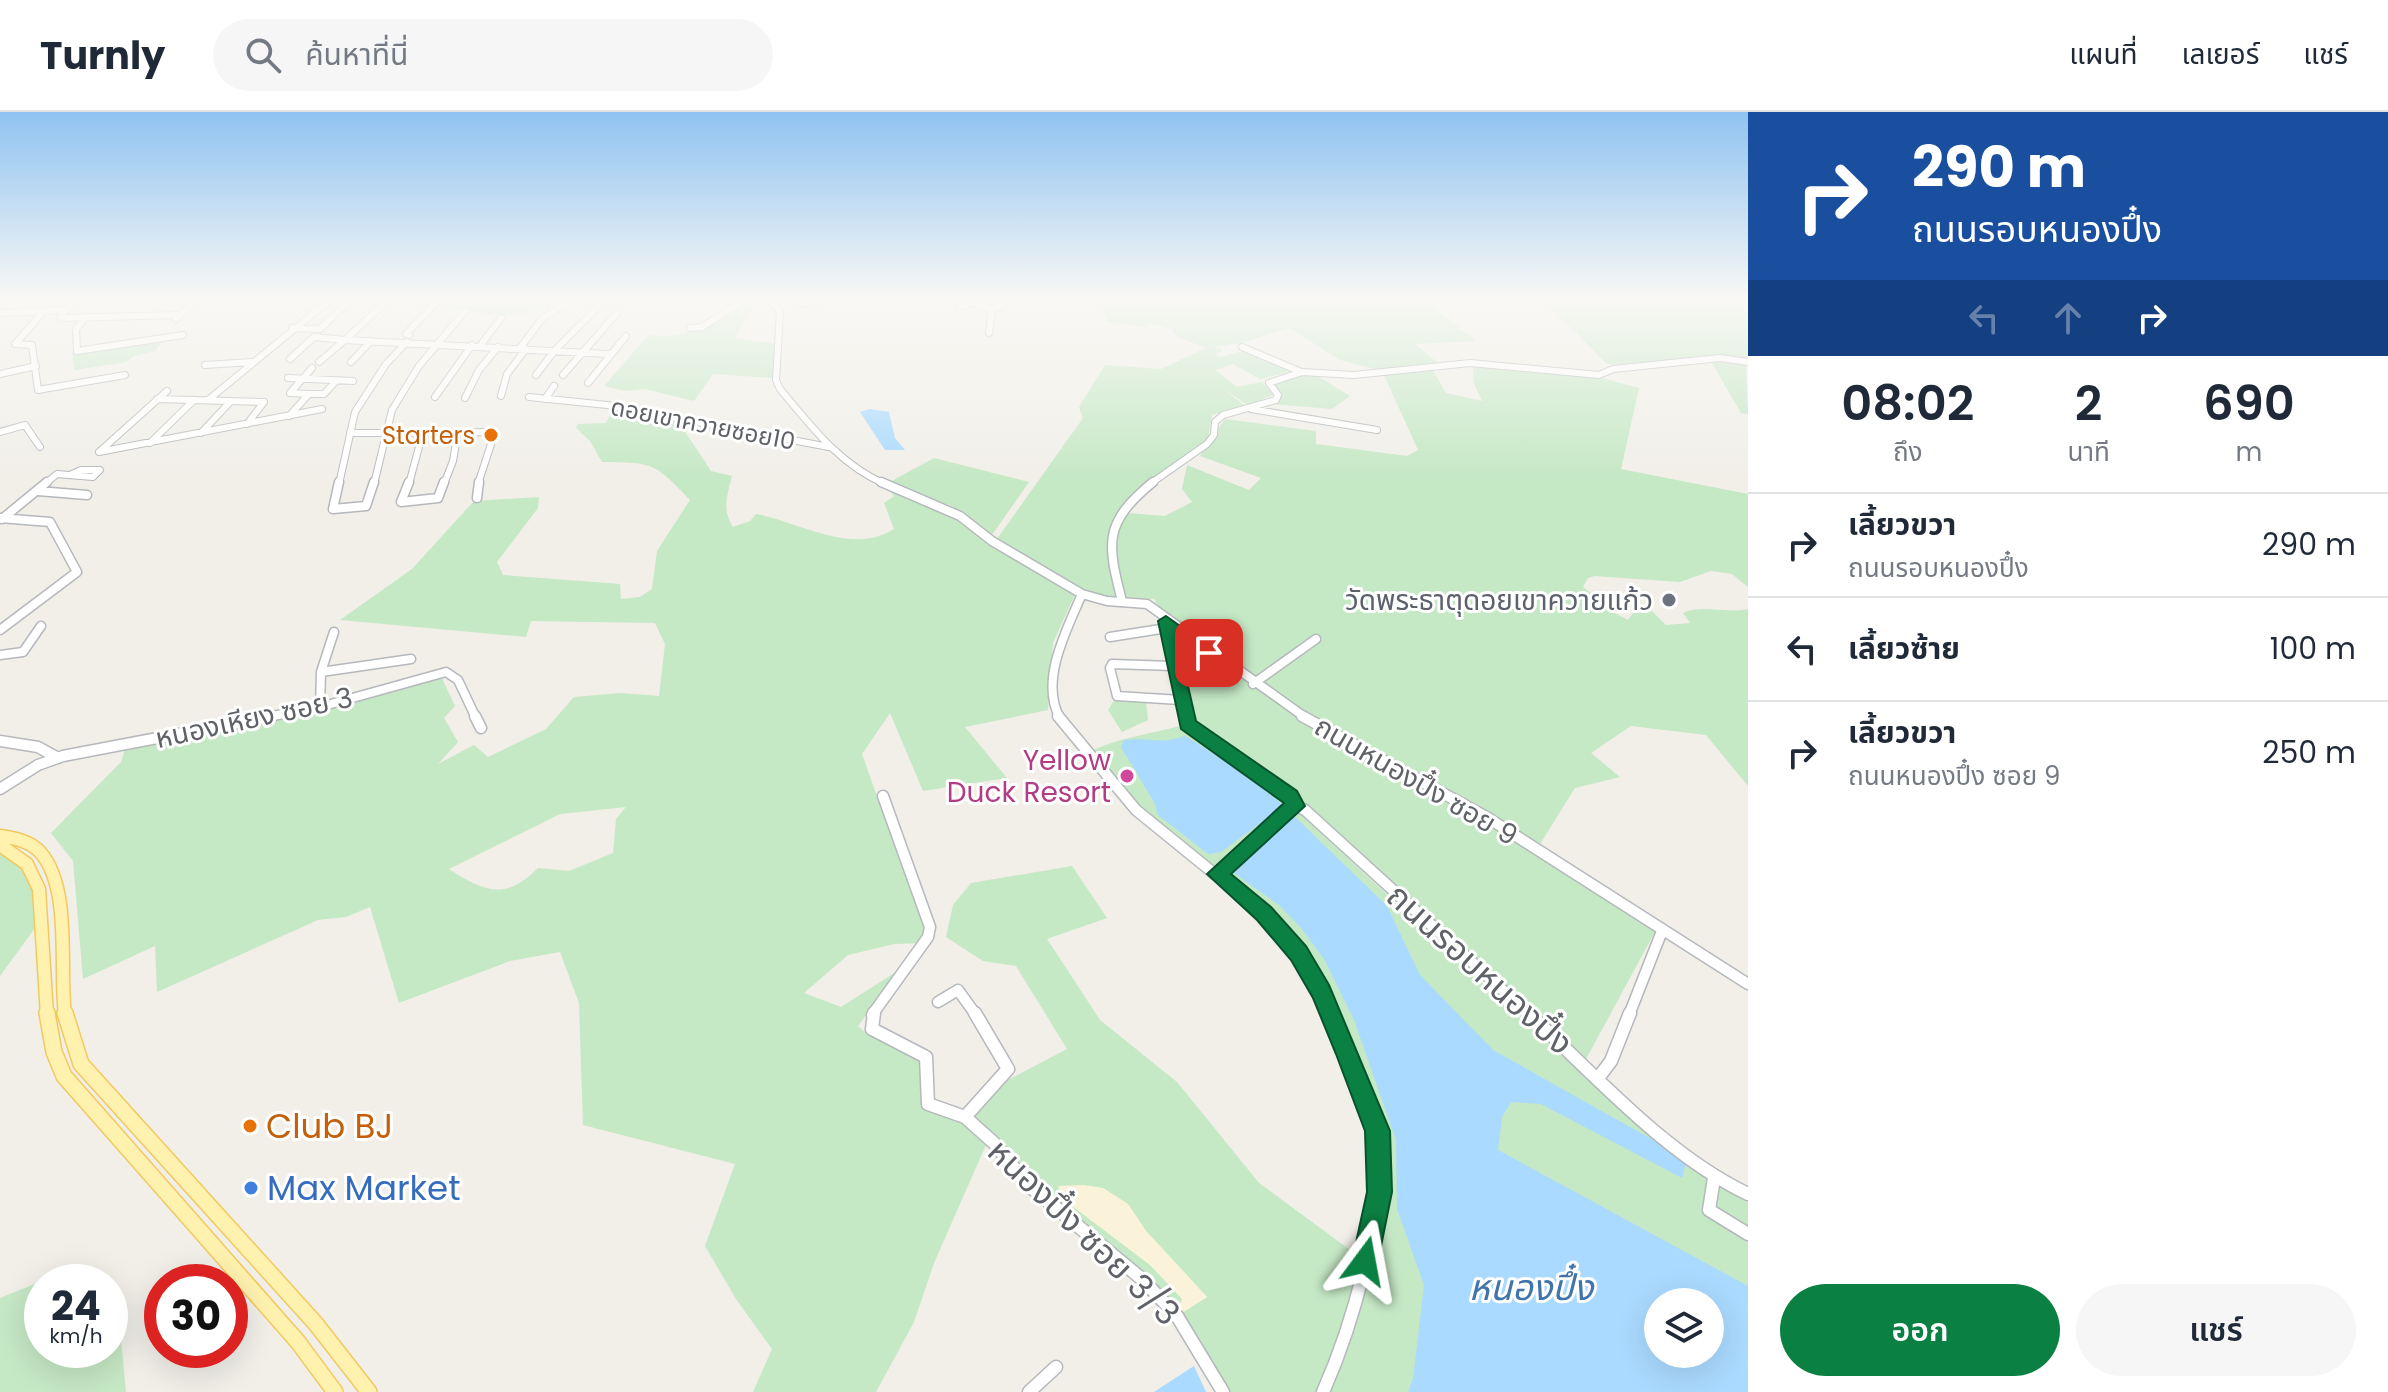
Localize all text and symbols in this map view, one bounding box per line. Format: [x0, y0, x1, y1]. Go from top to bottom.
search box [213, 19, 773, 91]
text: Turnly [40, 29, 165, 82]
icon: search [241, 33, 285, 77]
text: ค้นหาที่นี่ [305, 33, 408, 76]
text: แผนที่ [2069, 35, 2138, 74]
text: เลเยอร์ [2182, 35, 2259, 74]
text: แชร์ [2303, 35, 2348, 74]
text: 290 m [1912, 128, 2086, 207]
icon: right [1780, 144, 1884, 248]
text: ถนนรอบหนองปึ๋ง [1912, 204, 2162, 255]
icon: left [1962, 296, 2006, 340]
icon: ahead [2046, 296, 2090, 340]
icon: right [2130, 296, 2174, 340]
text: 08:02 [1841, 370, 1974, 437]
text: 2 [2075, 370, 2102, 437]
text: 690 [2203, 370, 2295, 437]
street label: ดอยเขาควายซอย10 [608, 390, 798, 458]
place label: Starters [382, 419, 475, 452]
marker: Starters [482, 426, 500, 444]
text: ถึง [1893, 434, 1923, 470]
text: นาที [2067, 434, 2110, 470]
text: m [2236, 434, 2262, 470]
text: เลี้ยวขวา [1848, 503, 1956, 546]
icon: right [1780, 523, 1824, 567]
text: 290 m [2262, 523, 2356, 566]
text: ถนนรอบหนองปึ๋ง [1848, 550, 2029, 586]
place label: วัดพระธาตุดอยเขาควายแก้ว [1345, 581, 1653, 620]
marker: วัดพระธาตุดอยเขาควายแก้ว [1660, 591, 1678, 609]
pin [1175, 619, 1243, 687]
icon: left [1780, 627, 1824, 671]
text: เลี้ยวซ้าย [1848, 627, 1960, 670]
text: 100 m [2270, 627, 2356, 670]
icon: arrive [1187, 631, 1231, 675]
street label: หนองเหียง ซอย 3 [152, 678, 356, 758]
street label: ถนนหนองปึ๋ง ซอย 9 [1307, 707, 1525, 855]
text: เลี้ยวขวา [1848, 711, 1956, 754]
icon: right [1780, 731, 1824, 775]
text: 250 m [2262, 731, 2356, 774]
place label: Yellow Duck Resort [947, 741, 1111, 812]
text: ถนนหนองปึ๋ง ซอย 9 [1848, 758, 2060, 794]
marker: Yellow Duck Resort [1118, 767, 1136, 785]
street label: ถนนรอบหนองปึ๋ง [1376, 872, 1584, 1066]
place label: Club BJ [266, 1102, 393, 1150]
marker: Club BJ [241, 1117, 259, 1135]
street label: หนองปึ๋ง ซอย 3/3 [977, 1128, 1191, 1336]
place label: Max Market [267, 1164, 461, 1212]
marker: Max Market [242, 1179, 260, 1197]
position arrow [1323, 1219, 1407, 1303]
water label: หนองปึ๋ง [1469, 1262, 1595, 1313]
speed limit sign: 30 [144, 1264, 248, 1368]
text: 24 [51, 1278, 101, 1334]
button: ออก [1780, 1284, 2060, 1376]
button: แชร์ [2076, 1284, 2356, 1376]
map controls [1644, 1288, 1724, 1368]
button: layers [1644, 1288, 1724, 1368]
text: km/h [49, 1322, 103, 1350]

